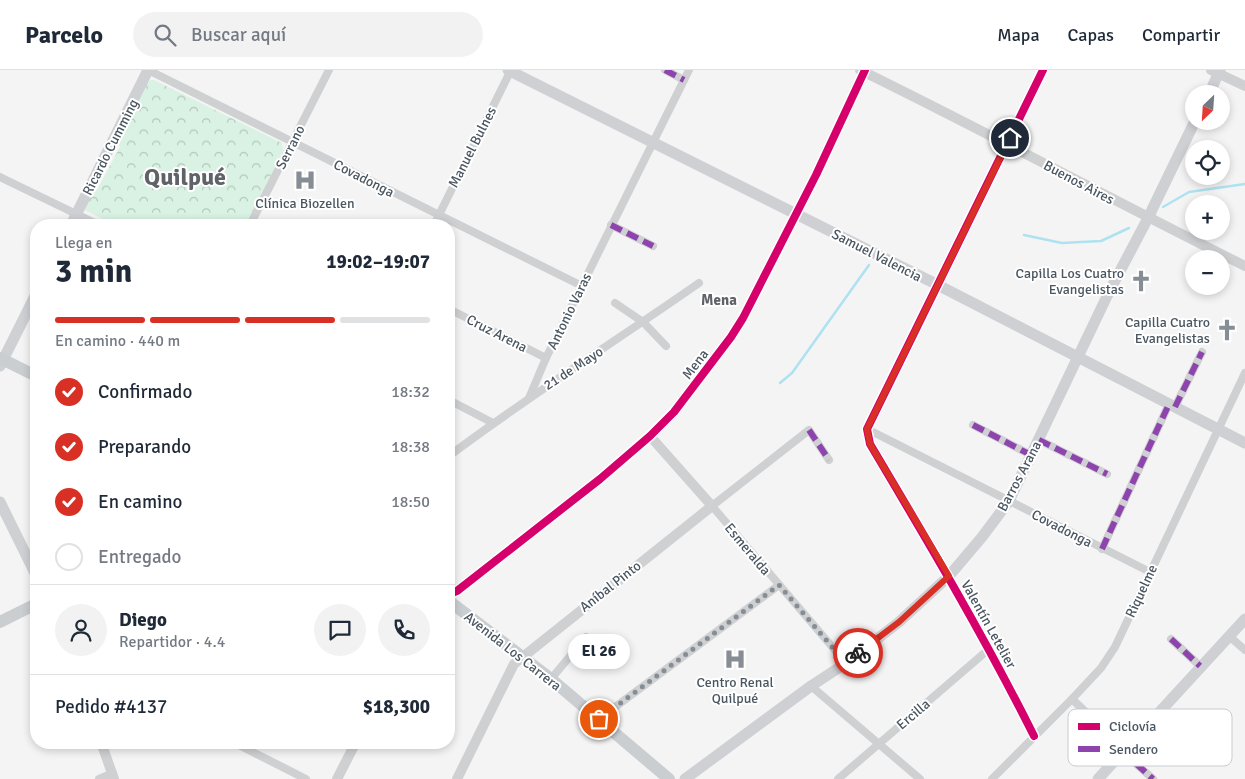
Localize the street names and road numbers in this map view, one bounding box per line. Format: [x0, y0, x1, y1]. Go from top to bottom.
street label: Ricardo Cumming [79, 96, 142, 198]
street label: Manuel Bulnes [445, 104, 500, 191]
street label: Serrano [272, 122, 309, 172]
street label: Covadonga [331, 156, 397, 201]
street label: Buenos Aires [1041, 157, 1117, 208]
street label: Samuel Valencia [829, 225, 925, 285]
street label: Antonio Varas [544, 270, 595, 352]
street label: Cruz Arena [464, 311, 530, 356]
street label: 21 de Mayo [540, 343, 606, 394]
street label: Mena [679, 346, 712, 383]
street label: Barros Arana [994, 438, 1045, 514]
street label: Covadonga [1029, 506, 1095, 551]
street label: Esmeralda [721, 520, 774, 579]
street label: Aníbal Pinto [576, 557, 644, 616]
street label: Riquelme [1122, 562, 1161, 620]
street label: Valentín Letelier [957, 577, 1020, 672]
street label: Avenida Los Carrera [461, 608, 565, 695]
street label: Ercilla [893, 695, 934, 733]

